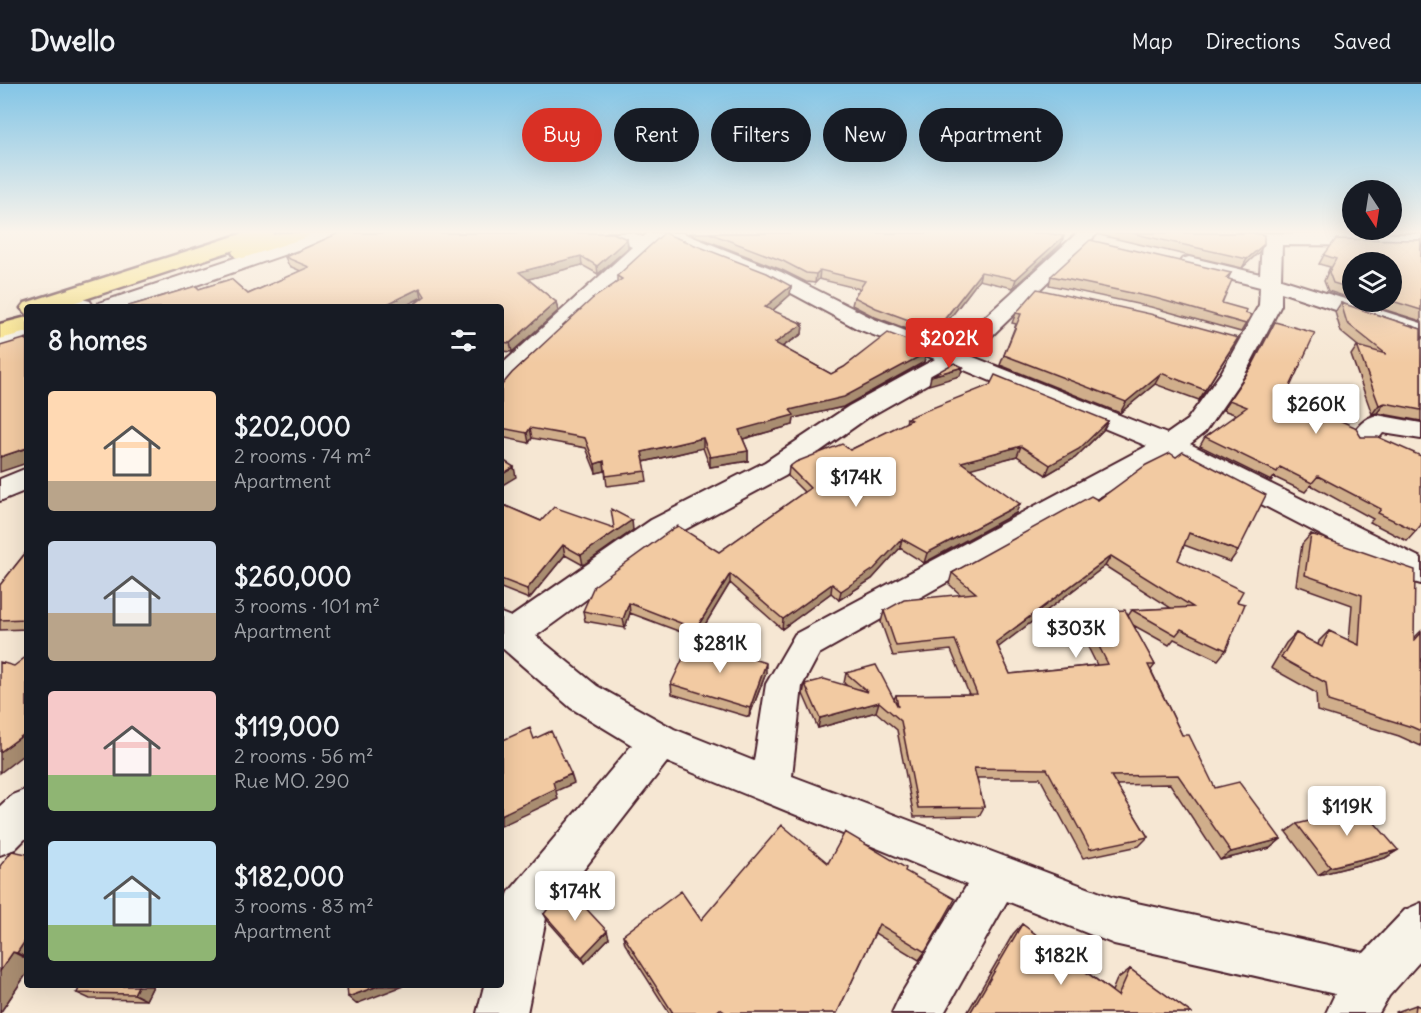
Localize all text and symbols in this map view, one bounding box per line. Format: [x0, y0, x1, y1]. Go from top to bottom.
text: Dwello [30, 23, 115, 59]
text: Map [1132, 28, 1173, 55]
text: Directions [1206, 28, 1300, 55]
text: Saved [1333, 28, 1391, 55]
chip: Buy [522, 108, 602, 162]
chip: Rent [614, 108, 699, 162]
chip: Filters [711, 108, 811, 162]
chip: New [823, 108, 907, 162]
chip: Apartment [919, 108, 1063, 162]
north arrow [1342, 180, 1402, 240]
map controls [1342, 180, 1402, 312]
button: layers [1342, 252, 1402, 312]
pin: $202K [907, 318, 991, 369]
text: 8 homes [48, 324, 147, 357]
icon: filters [447, 324, 480, 357]
text: $202K [920, 325, 978, 350]
pin: $260K [1274, 384, 1358, 435]
text: $260K [1286, 391, 1346, 416]
text: $202,000 [234, 410, 351, 443]
icon: home [96, 415, 168, 487]
text: 2 rooms · 74 m² [234, 443, 371, 468]
pin: $174K [814, 457, 898, 508]
text: $174K [830, 464, 882, 489]
text: Apartment [234, 468, 331, 493]
text: $260,000 [234, 560, 352, 593]
icon: home [96, 565, 168, 637]
text: 3 rooms · 101 m² [234, 593, 380, 618]
pin: $303K [1034, 608, 1118, 659]
text: $303K [1046, 615, 1106, 640]
text: Apartment [234, 618, 331, 643]
pin: $281K [678, 623, 762, 674]
text: $281K [693, 630, 747, 655]
text: $119,000 [234, 710, 340, 743]
icon: home [96, 715, 168, 787]
text: 2 rooms · 56 m² [234, 743, 374, 768]
text: Rue MO. 290 [234, 768, 350, 793]
pin: $119K [1305, 786, 1389, 837]
text: $119K [1322, 793, 1372, 818]
text: $182,000 [234, 860, 344, 893]
icon: home [96, 865, 168, 937]
pin: $174K [533, 871, 617, 922]
text: $174K [549, 878, 601, 903]
text: 3 rooms · 83 m² [234, 893, 374, 918]
text: Apartment [234, 918, 331, 943]
pin: $182K [1019, 935, 1103, 986]
text: $182K [1034, 942, 1088, 967]

